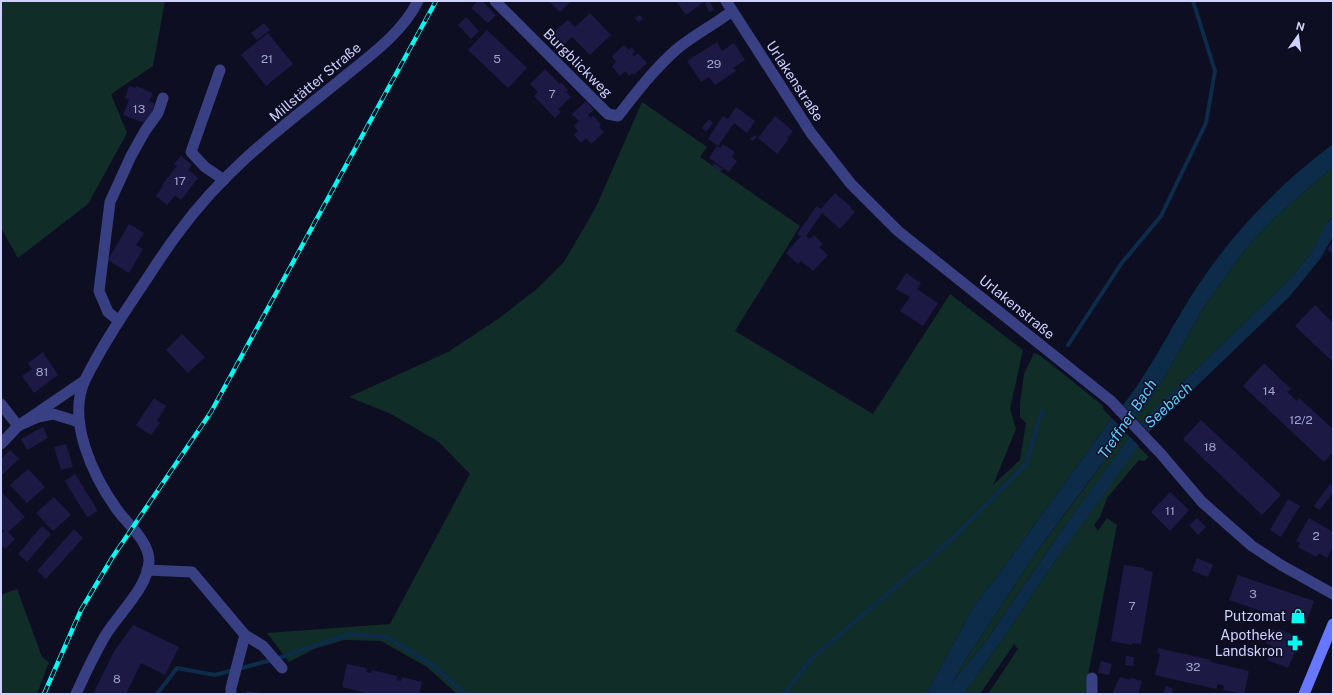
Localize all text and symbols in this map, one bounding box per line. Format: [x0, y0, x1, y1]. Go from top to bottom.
north arrow [1278, 16, 1318, 56]
text: N [1295, 19, 1306, 33]
street label: Burgblickweg [540, 25, 616, 101]
street label: Urlakenstraße [763, 38, 827, 124]
street label: Millstätter Straße [266, 39, 364, 125]
house number: 21 [261, 52, 273, 66]
house number: 5 [493, 52, 501, 66]
house number: 29 [707, 57, 721, 71]
house number: 7 [548, 87, 556, 101]
house number: 13 [133, 102, 145, 116]
house number: 17 [174, 174, 186, 188]
street label: Urlakenstraße [976, 272, 1058, 342]
house number: 81 [36, 365, 48, 379]
water label: Treffner Bach [1094, 376, 1160, 462]
water label: Seebach [1141, 379, 1195, 431]
house number: 14 [1263, 384, 1276, 398]
house number: 12/2 [1289, 413, 1313, 427]
house number: 18 [1204, 440, 1217, 454]
house number: 11 [1165, 504, 1175, 518]
house number: 2 [1312, 529, 1320, 543]
house number: 3 [1249, 587, 1257, 601]
house number: 7 [1128, 599, 1136, 613]
shop icon: Putzomat [1289, 607, 1307, 625]
place label: Putzomat [1224, 608, 1286, 624]
place label: Apotheke Landskron [1215, 627, 1283, 659]
pharmacy icon: Apotheke Landskron [1286, 634, 1304, 652]
house number: 32 [1186, 660, 1200, 674]
house number: 8 [113, 672, 121, 686]

